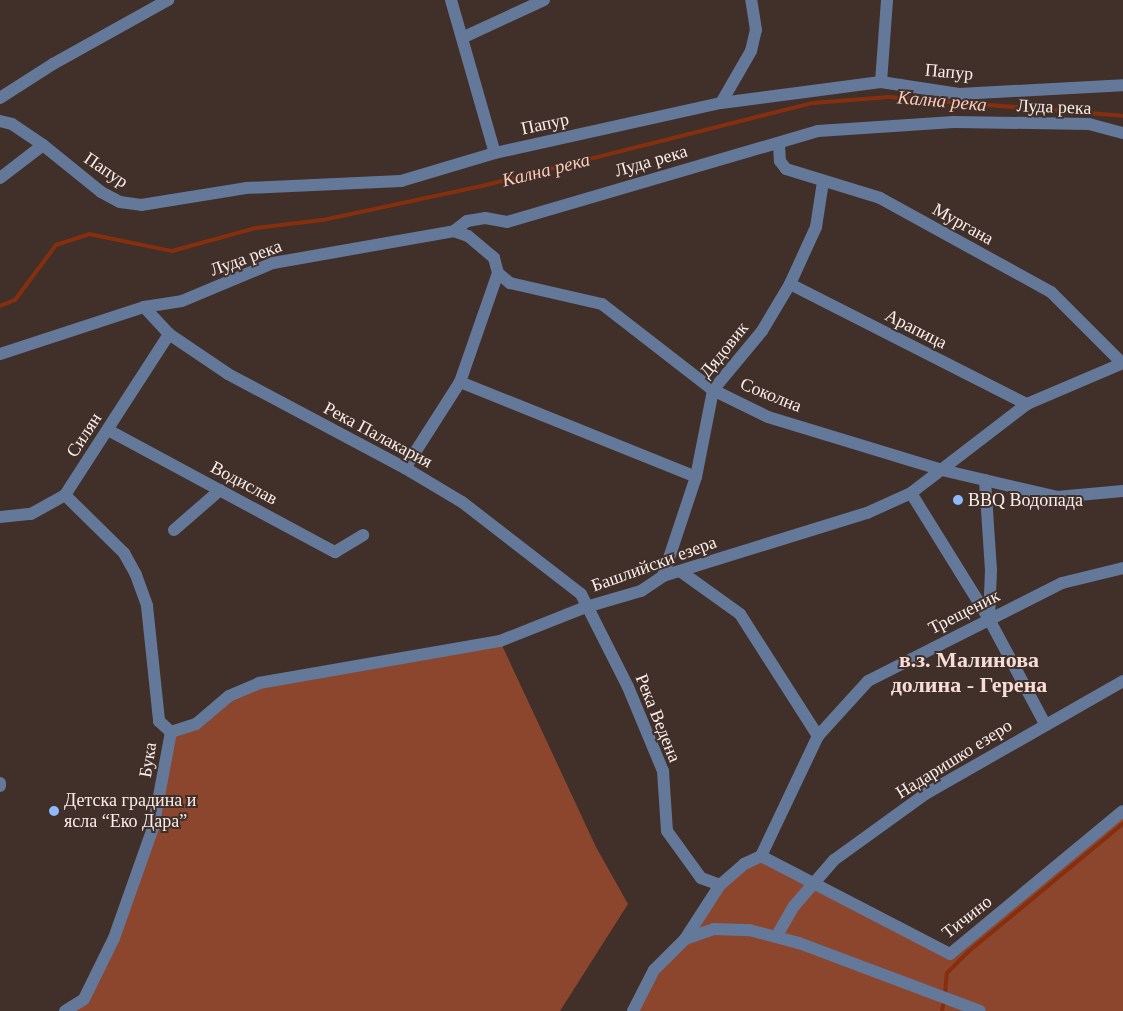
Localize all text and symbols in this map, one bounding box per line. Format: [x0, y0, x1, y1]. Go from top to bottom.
street label: Папур [924, 59, 974, 85]
water label: Кална река [896, 86, 988, 116]
street label: Луда река [1016, 95, 1092, 119]
street label: Папур [519, 108, 571, 140]
street label: Луда река [612, 140, 690, 182]
street label: Папур [80, 148, 132, 192]
water label: Кална река [500, 148, 592, 192]
street label: Мургана [929, 198, 997, 250]
street label: Луда река [207, 235, 285, 281]
street label: Арапица [881, 304, 951, 354]
street label: Дядовик [695, 318, 753, 382]
street label: Соколна [737, 373, 805, 417]
street label: Река Палакария [320, 397, 436, 473]
street label: Силян [62, 409, 106, 461]
street label: Водислав [207, 456, 281, 510]
place label: BBQ Водопада [968, 489, 1083, 511]
marker: BBQ Водопада [952, 494, 964, 506]
street label: Башлийски езера [588, 531, 720, 597]
street label: Трещеник [925, 585, 1003, 639]
district label: в.з. Малинова долина - Герена [891, 646, 1047, 698]
street label: Река Ведена [631, 671, 685, 765]
street label: Надаришко езеро [892, 715, 1016, 803]
street label: Бука [135, 741, 161, 779]
place label: Детска градина и ясла “Еко Дара” [64, 790, 196, 832]
marker: Детска градина и ясла “Еко Дара” [48, 805, 60, 817]
street label: Тичино [938, 891, 996, 943]

